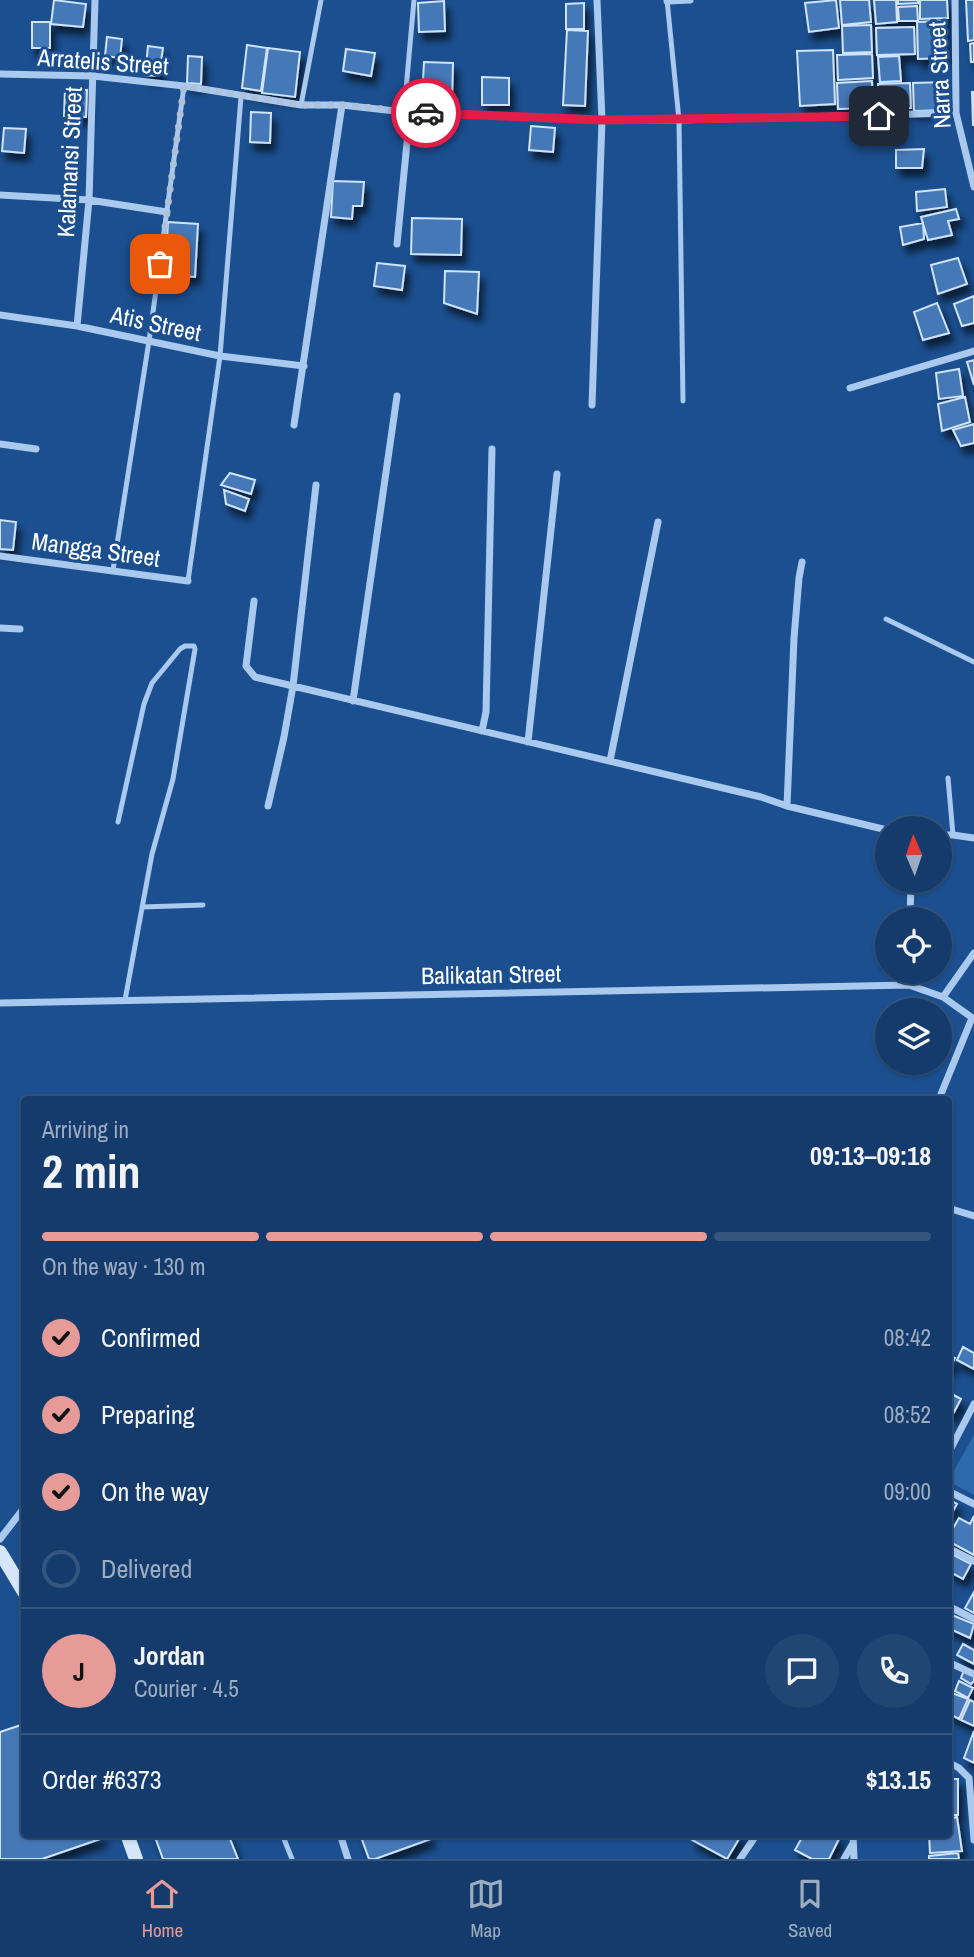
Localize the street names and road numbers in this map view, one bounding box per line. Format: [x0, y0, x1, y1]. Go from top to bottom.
street label: Narra Street [920, 20, 958, 129]
street label: Arratelis Street [35, 40, 170, 82]
street label: Kalamansi Street [49, 85, 89, 238]
street label: Atis Street [107, 298, 205, 348]
street label: Mangga Street [30, 524, 163, 574]
street label: Balikatan Street [421, 957, 562, 991]

